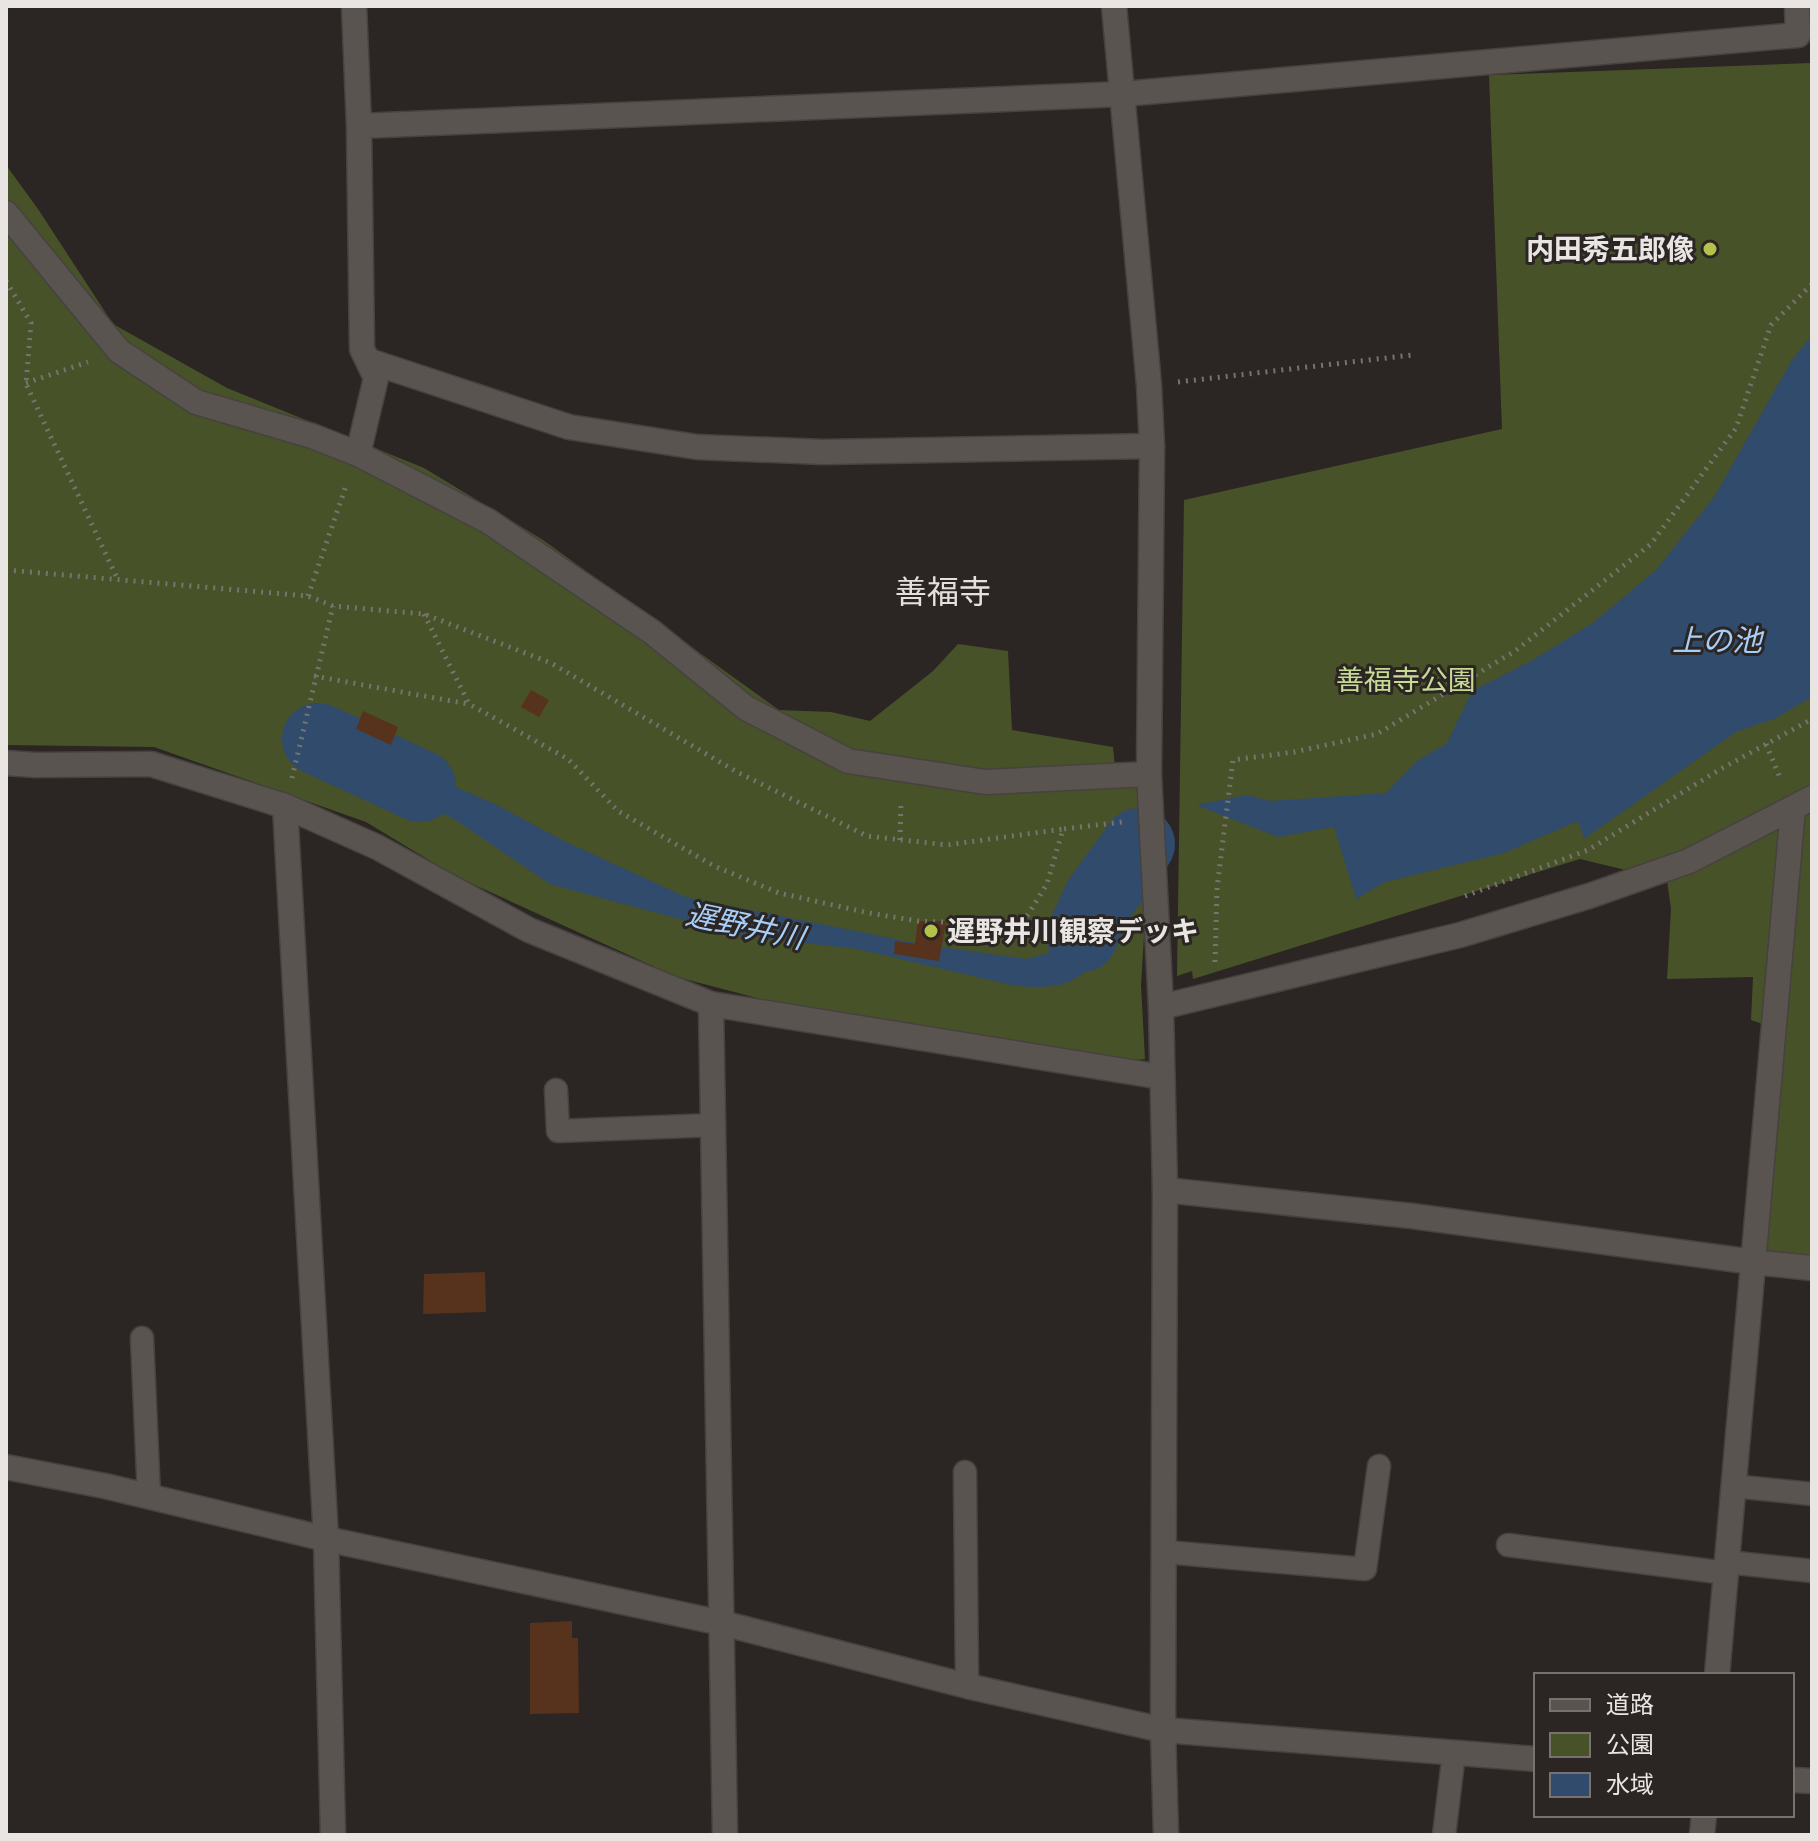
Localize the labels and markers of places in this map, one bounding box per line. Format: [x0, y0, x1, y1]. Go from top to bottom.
place label: 内田秀五郎像 [1526, 234, 1694, 265]
marker: 内田秀五郎像 [1701, 240, 1719, 258]
place label: 遅野井川観察デッキ [947, 916, 1199, 947]
marker: 遅野井川観察デッキ [922, 922, 940, 940]

